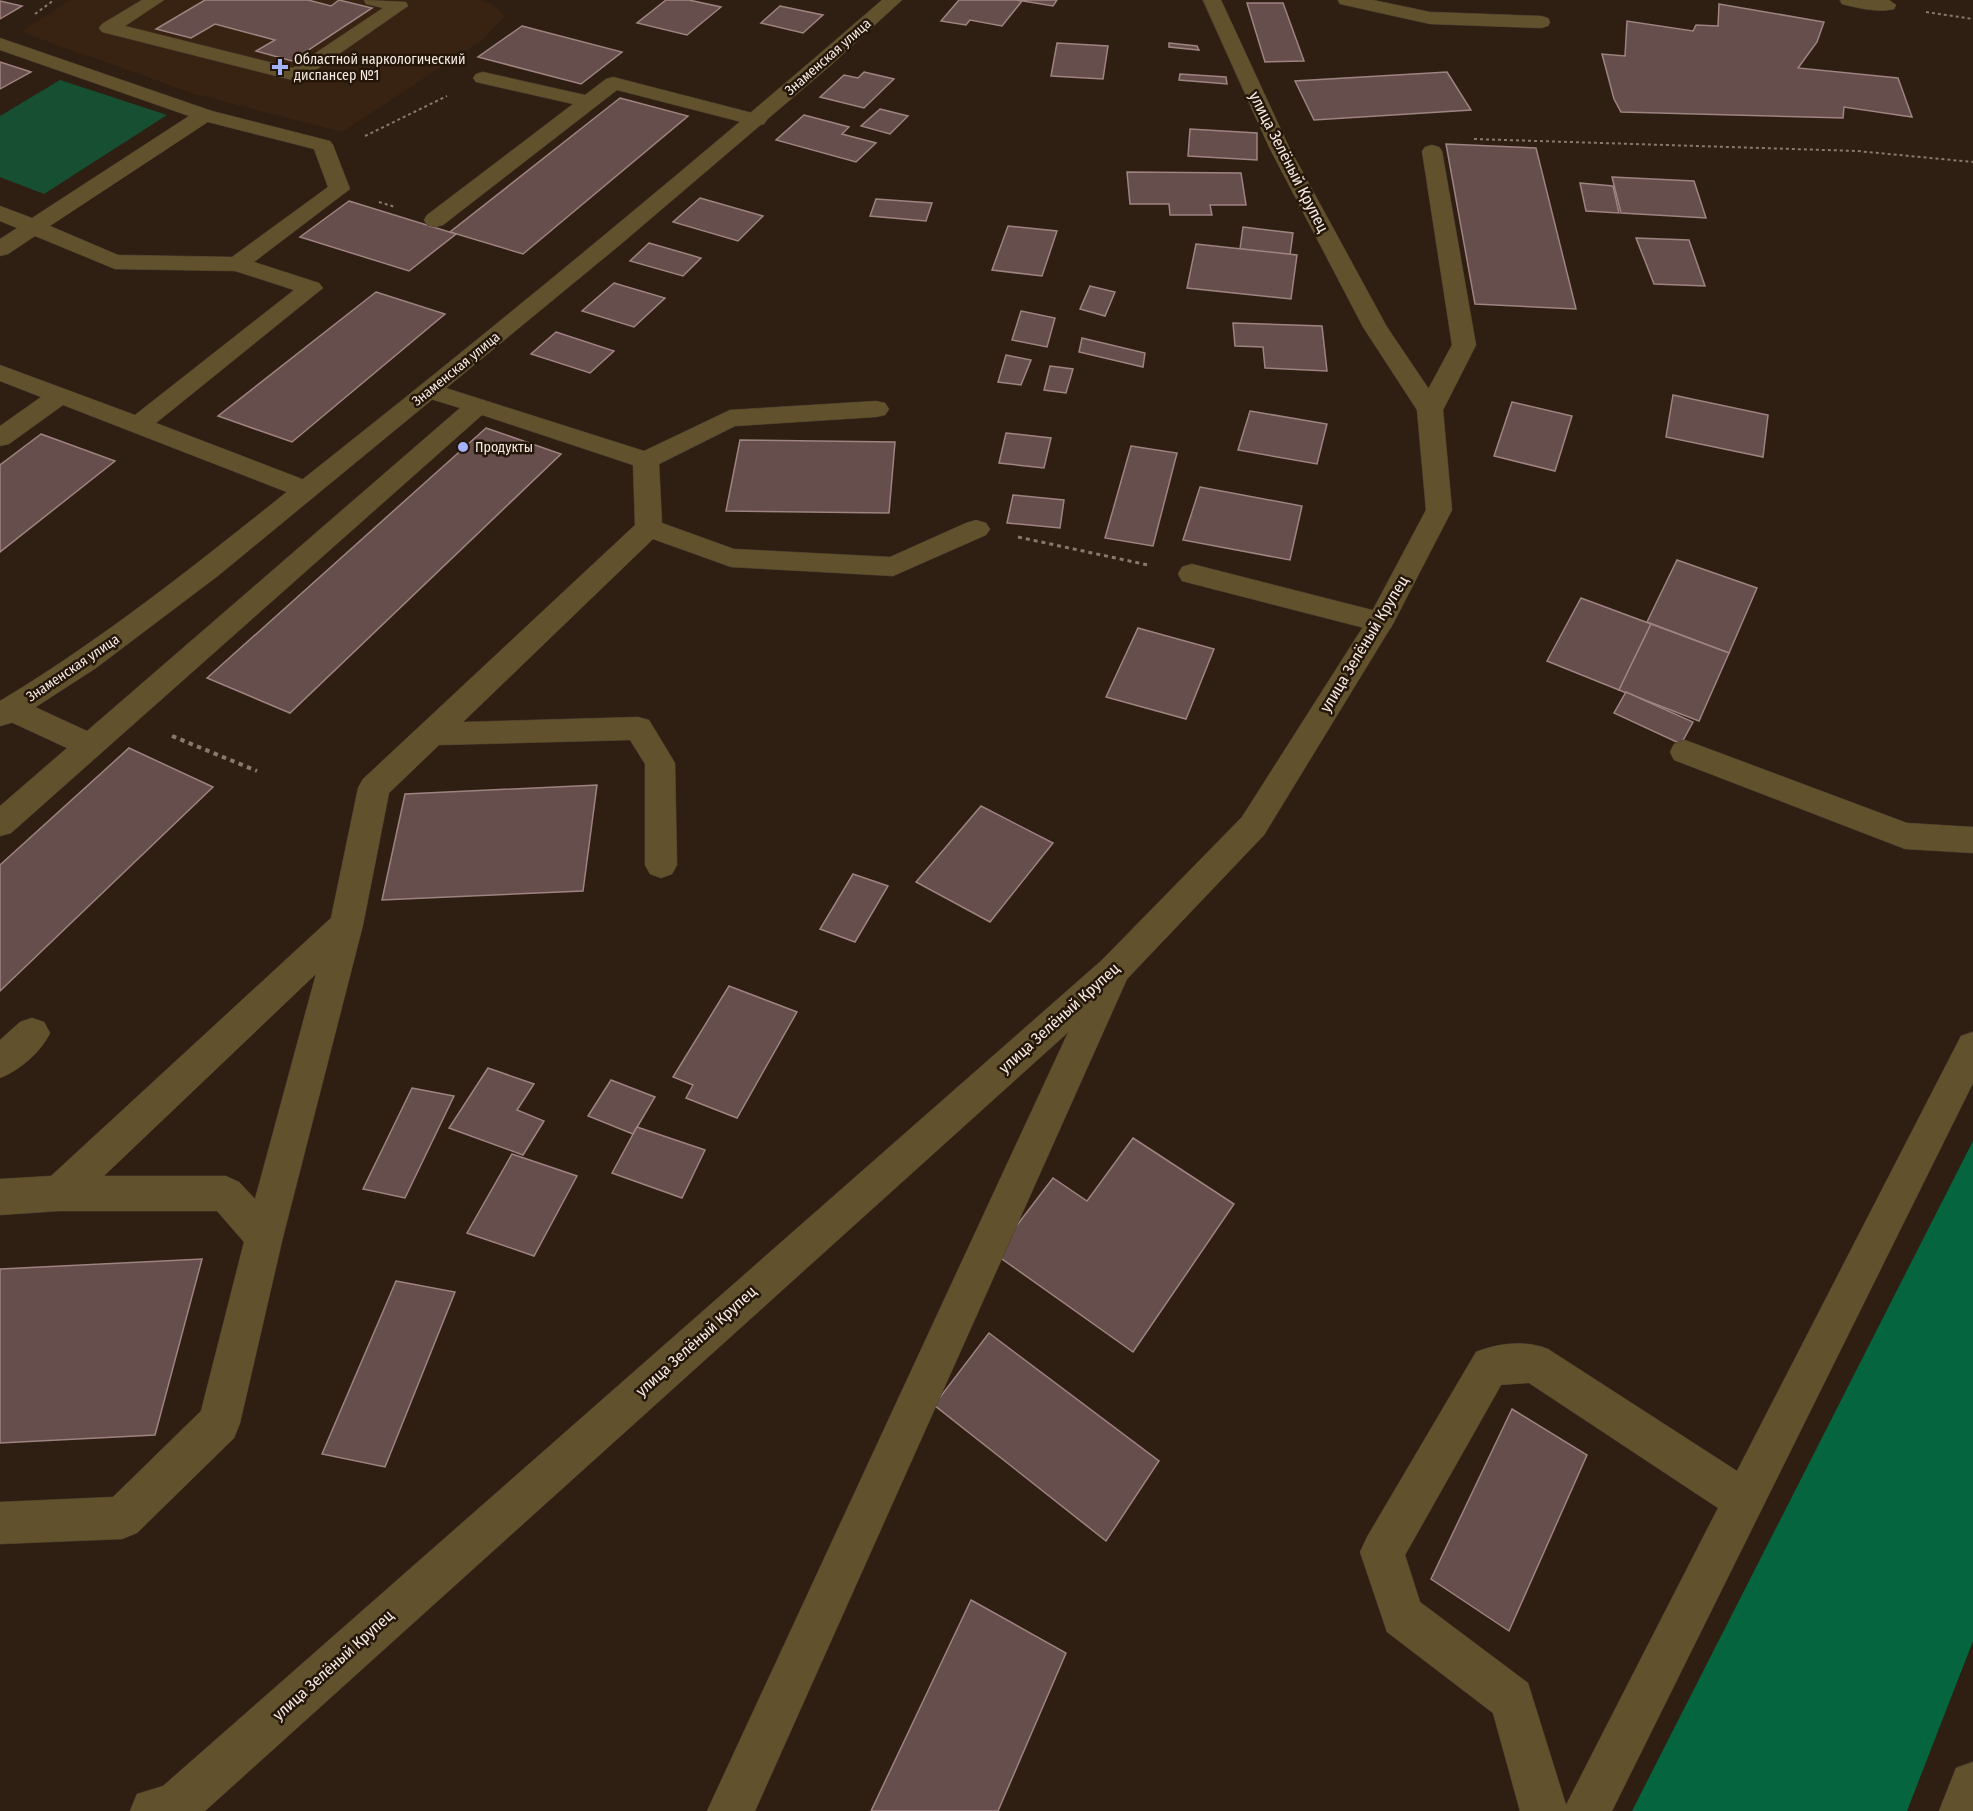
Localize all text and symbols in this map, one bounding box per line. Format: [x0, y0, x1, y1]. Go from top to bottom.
street label: Знаменская улица [782, 15, 875, 99]
place label: Областной наркологический диспансер №1 [294, 51, 466, 84]
marker: Областной наркологический диспансер №1 [271, 58, 289, 76]
street label: улица Зелёный Крупец [1245, 88, 1333, 236]
street label: Знаменская улица [409, 328, 504, 410]
place label: Продукты [475, 439, 533, 456]
marker: Продукты [456, 440, 470, 454]
street label: улица Зелёный Крупец [1316, 572, 1413, 716]
street label: Знаменская улица [23, 631, 123, 705]
street label: улица Зелёный Крупец [995, 958, 1124, 1077]
street label: улица Зелёный Крупец [632, 1281, 761, 1400]
street label: улица Зелёный Крупец [269, 1605, 398, 1724]

